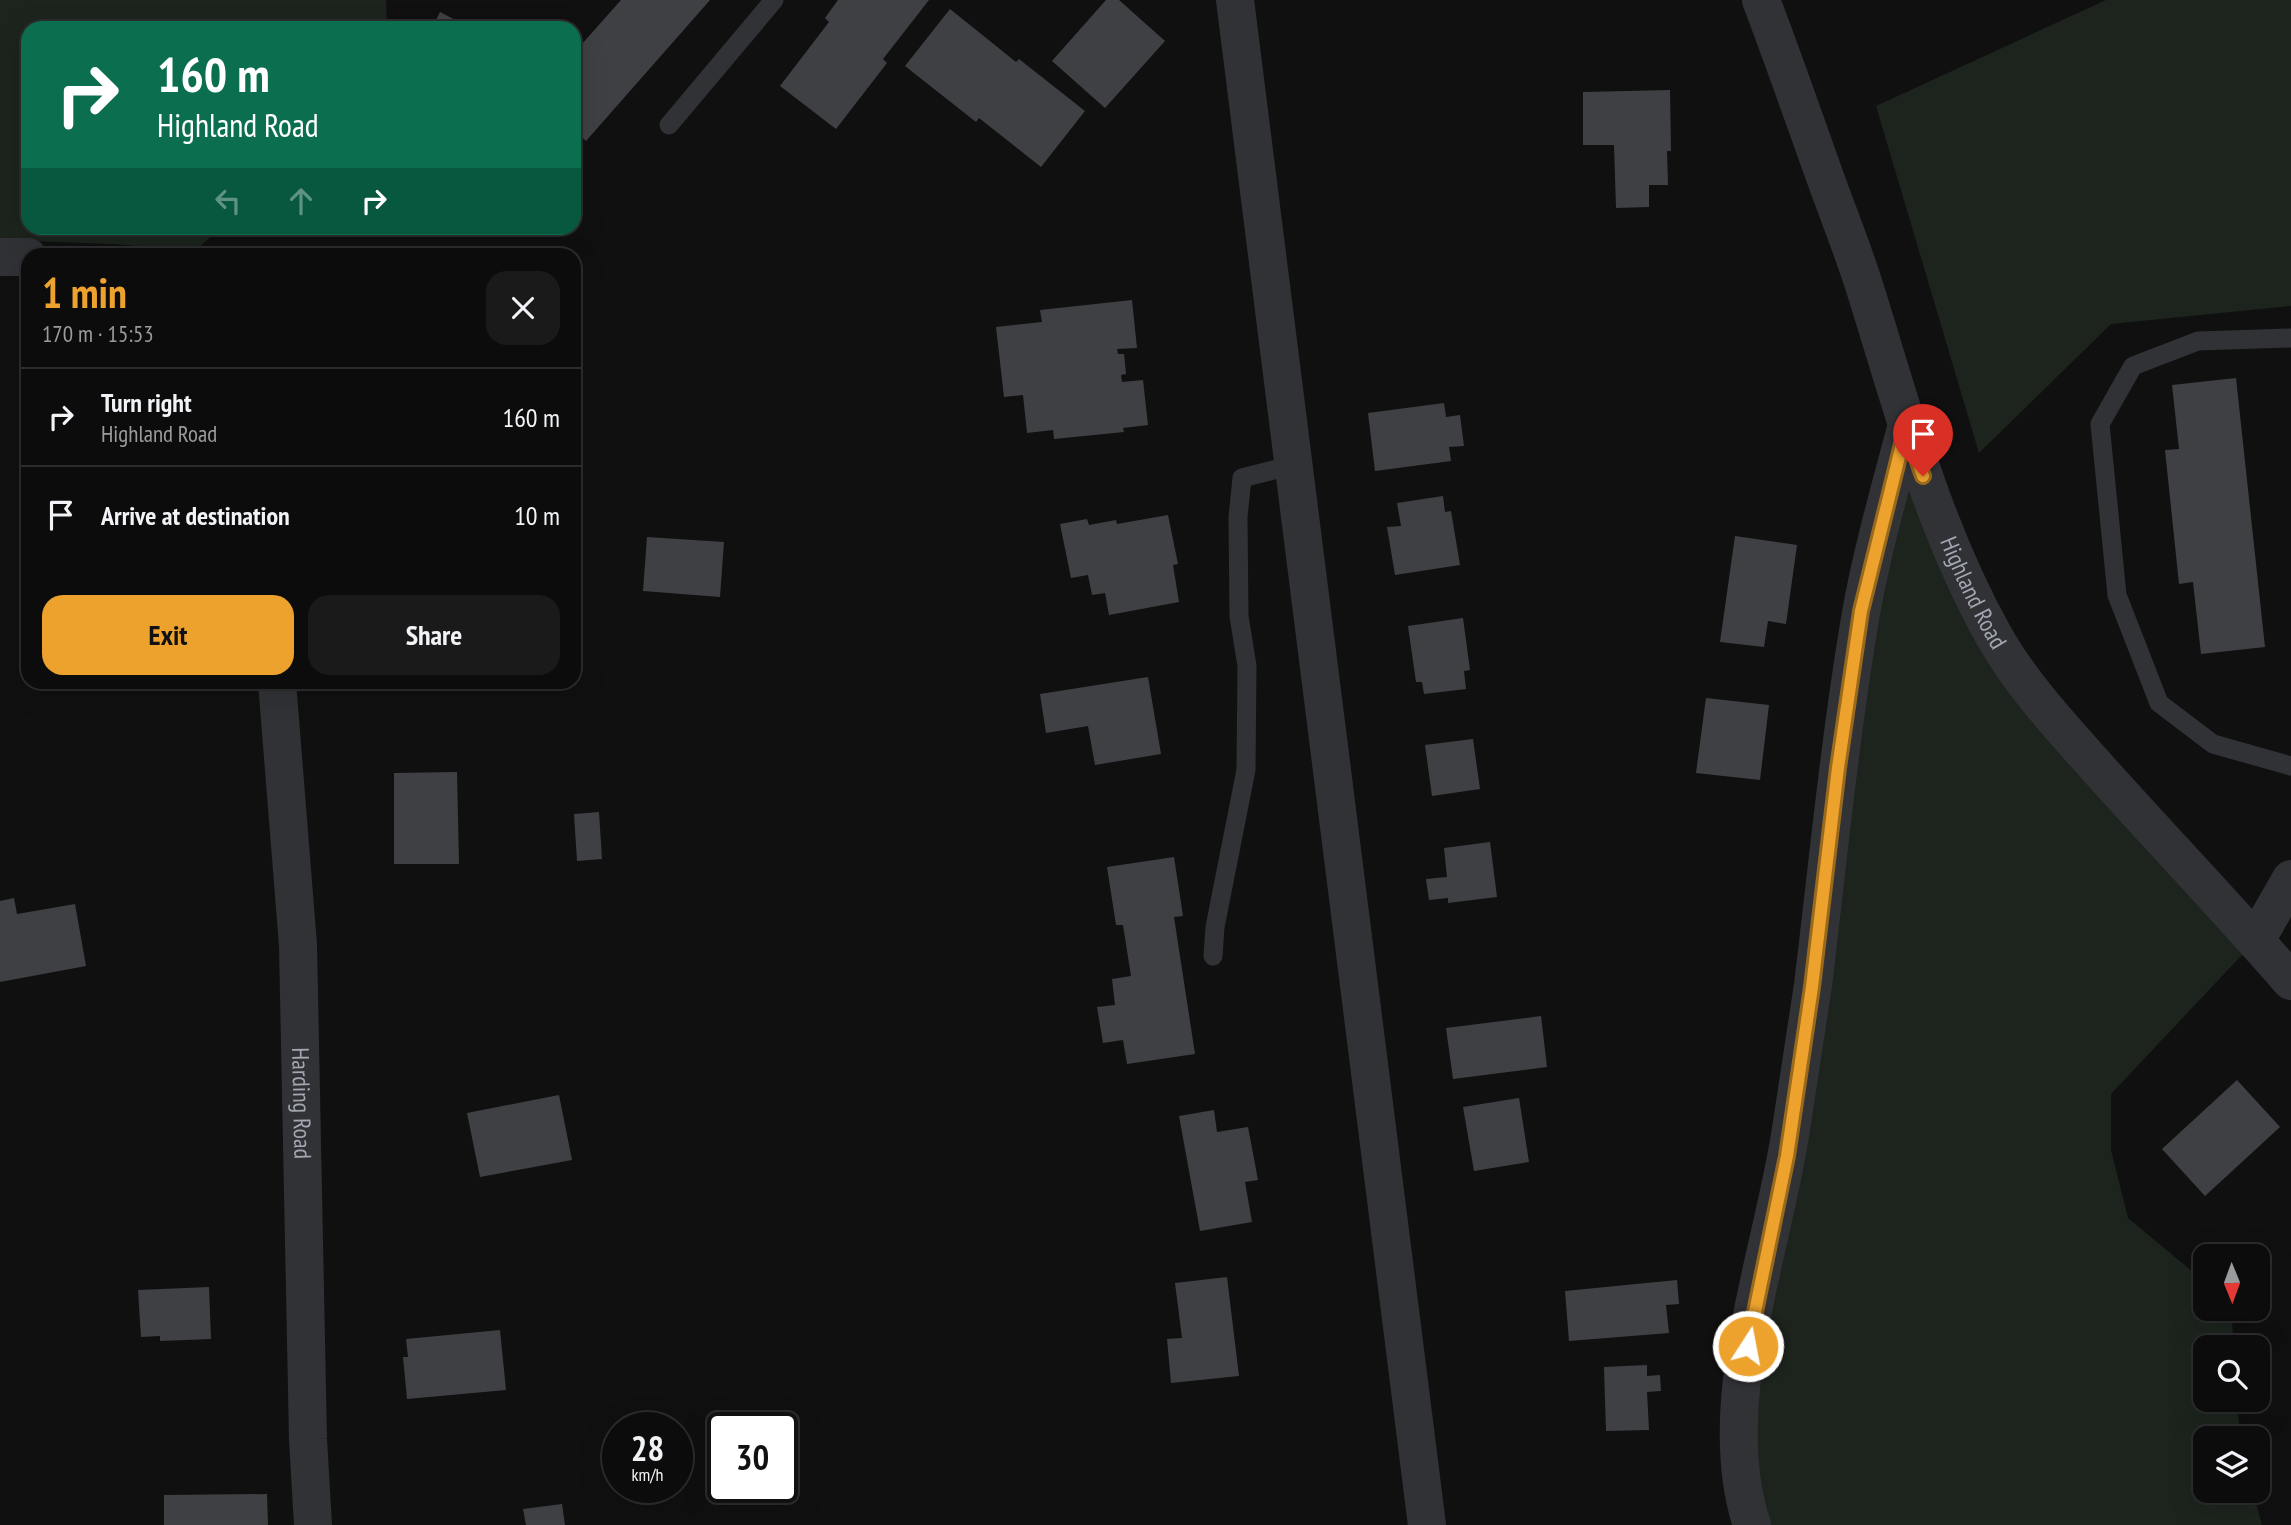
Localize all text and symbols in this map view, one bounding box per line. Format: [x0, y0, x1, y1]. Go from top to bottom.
text: 160 m [157, 42, 270, 106]
icon: right [42, 49, 133, 140]
text: Highland Road [157, 104, 319, 146]
icon: left [209, 182, 247, 220]
icon: ahead [282, 182, 320, 220]
icon: right [355, 182, 393, 220]
text: 1 min [42, 265, 127, 320]
button: close [486, 271, 560, 345]
text: 170 m · 15:53 [42, 319, 154, 348]
text: Turn right [101, 386, 192, 419]
icon: right [42, 398, 80, 436]
text: 160 m [502, 401, 560, 434]
pin [1893, 404, 1953, 476]
icon: arrive [1904, 415, 1942, 453]
text: Highland Road [101, 419, 217, 448]
icon: arrive [42, 496, 80, 534]
text: Arrive at destination [101, 499, 290, 532]
text: 10 m [514, 499, 560, 532]
street label: Highland Road [1933, 532, 2014, 654]
button: Exit [42, 595, 294, 675]
button: Share [308, 595, 560, 675]
street label: Harding Road [285, 1047, 318, 1159]
north arrow [2193, 1244, 2270, 1321]
map controls [2193, 1244, 2270, 1503]
position arrow [1711, 1309, 1785, 1383]
button: search [2193, 1335, 2270, 1412]
speed limit sign: 30 [707, 1412, 798, 1503]
text: 28 [631, 1425, 664, 1471]
button: layers [2193, 1426, 2270, 1503]
text: km/h [632, 1463, 663, 1486]

